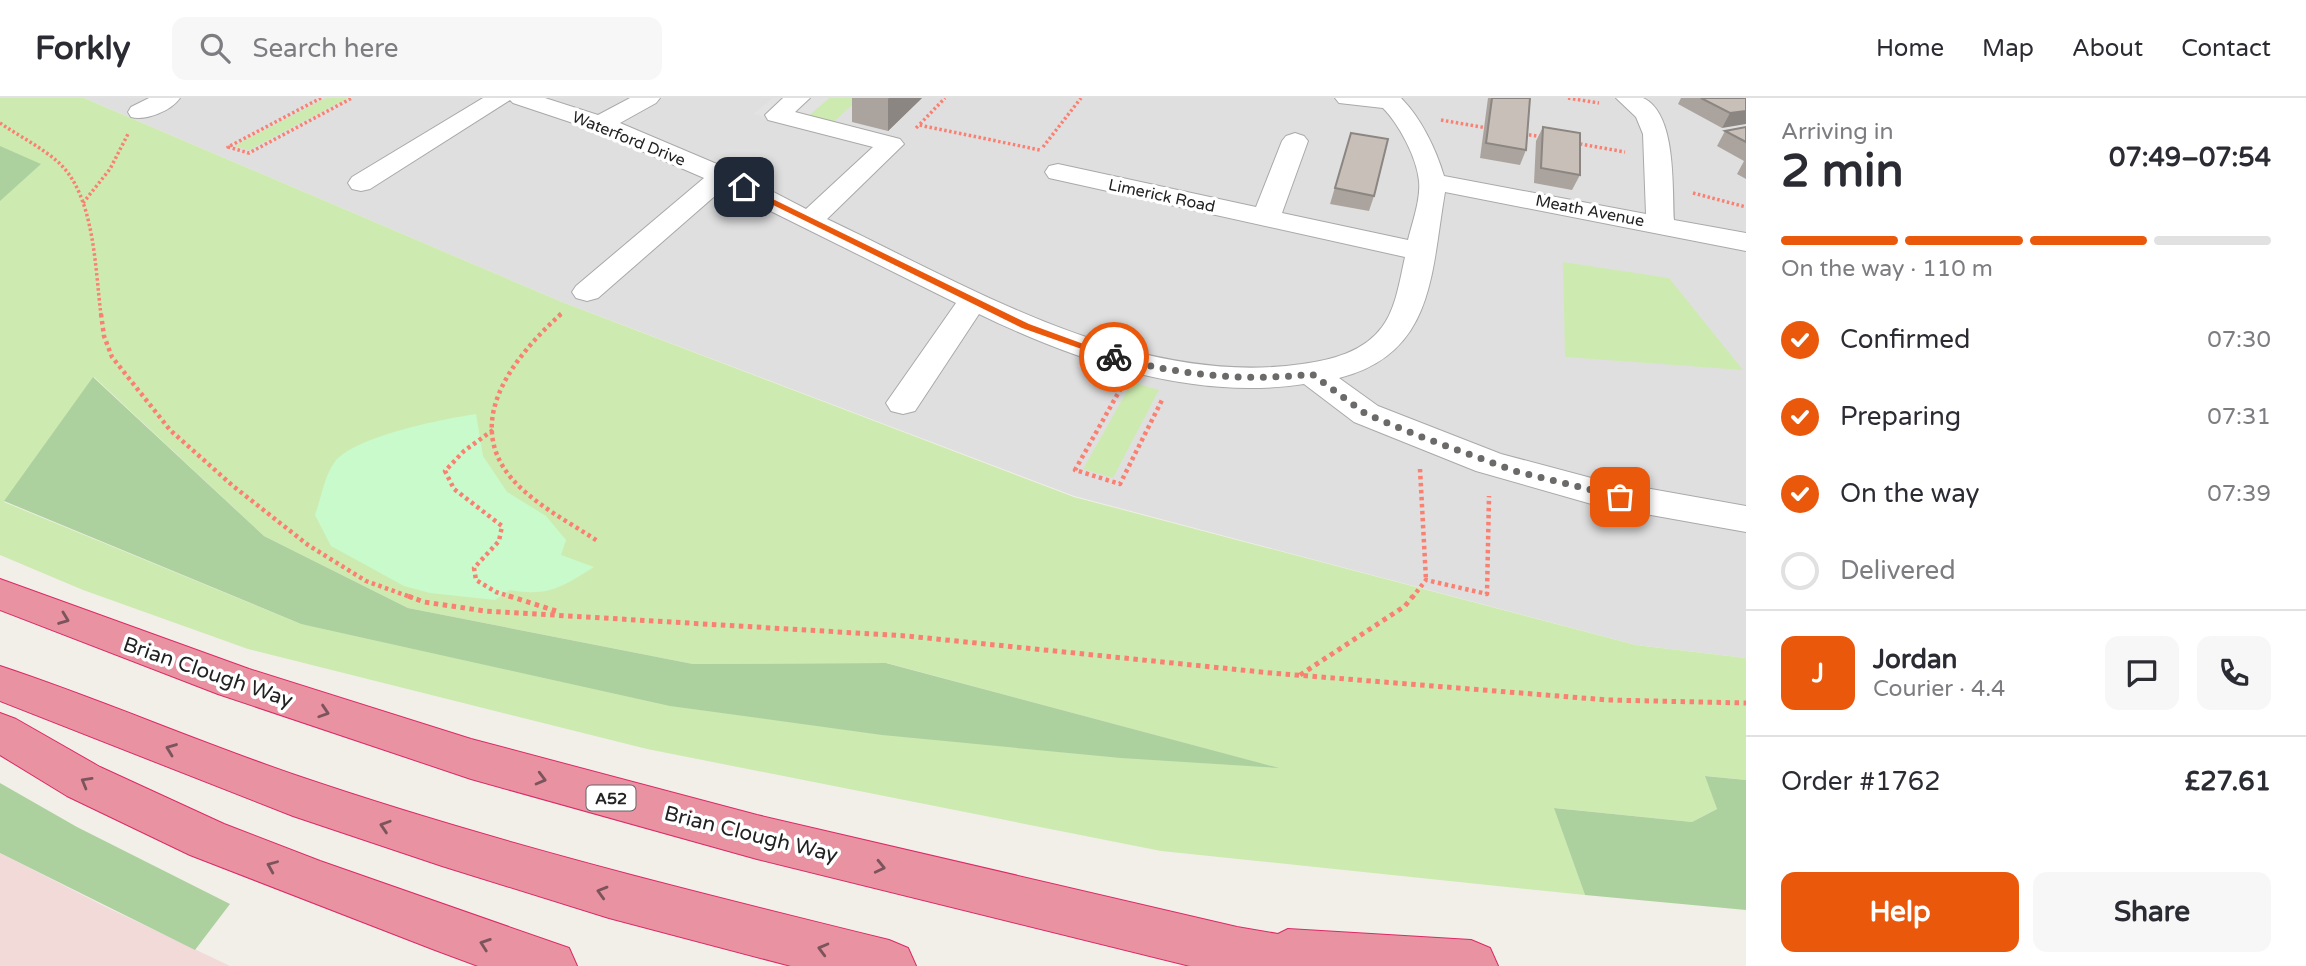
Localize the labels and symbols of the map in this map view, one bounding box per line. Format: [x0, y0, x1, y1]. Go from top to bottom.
street label: Waterford Drive [569, 107, 688, 171]
pin [714, 157, 774, 217]
street label: Limerick Road [1107, 175, 1217, 217]
street label: Meath Avenue [1534, 191, 1646, 231]
courier [1079, 322, 1149, 392]
pin [1590, 467, 1650, 527]
one-way arrow [57, 611, 69, 625]
street label: Brian Clough Way [120, 632, 296, 713]
one-way arrow [317, 704, 329, 718]
one-way arrow [165, 743, 177, 757]
one-way arrow [535, 770, 547, 785]
one-way arrow [81, 778, 94, 791]
road number: A52 [586, 786, 636, 810]
street label: Brian Clough Way [662, 801, 840, 868]
one-way arrow [379, 819, 391, 834]
one-way arrow [874, 859, 886, 873]
one-way arrow [266, 860, 278, 874]
one-way arrow [597, 885, 609, 900]
one-way arrow [480, 938, 492, 952]
one-way arrow [817, 943, 829, 957]

